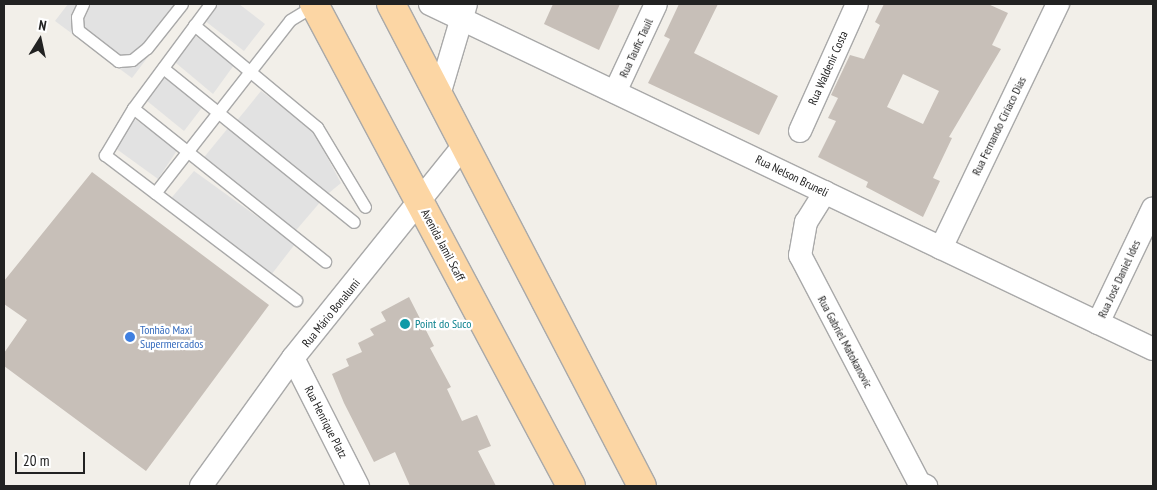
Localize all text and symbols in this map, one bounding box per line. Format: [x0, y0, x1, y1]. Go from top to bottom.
north arrow [15, 15, 65, 65]
text: N [37, 16, 48, 35]
street label: Rua Taufic Tauil [616, 16, 656, 80]
street label: Rua Waldenir Costa [805, 29, 851, 107]
street label: Rua Fernando Ciríaco Dias [969, 74, 1029, 178]
street label: Rua Nelson Bruneli [753, 152, 831, 200]
street label: Avenida Jamil Scaff [418, 207, 468, 283]
street label: Rua José Daniel Ides [1095, 238, 1143, 320]
street label: Rua Mário Bonalumi [299, 276, 363, 350]
street label: Rua Gabriel Matokanovic [815, 293, 875, 391]
place label: Point do Suco [415, 317, 471, 331]
marker: Point do Suco [399, 318, 411, 330]
place label: Tonhão Maxi Supermercados [140, 323, 203, 351]
marker: Tonhão Maxi Supermercados [124, 331, 136, 343]
street label: Rua Henrique Platz [302, 383, 350, 461]
scale bar [18, 442, 88, 474]
text: 20 m [23, 451, 49, 470]

